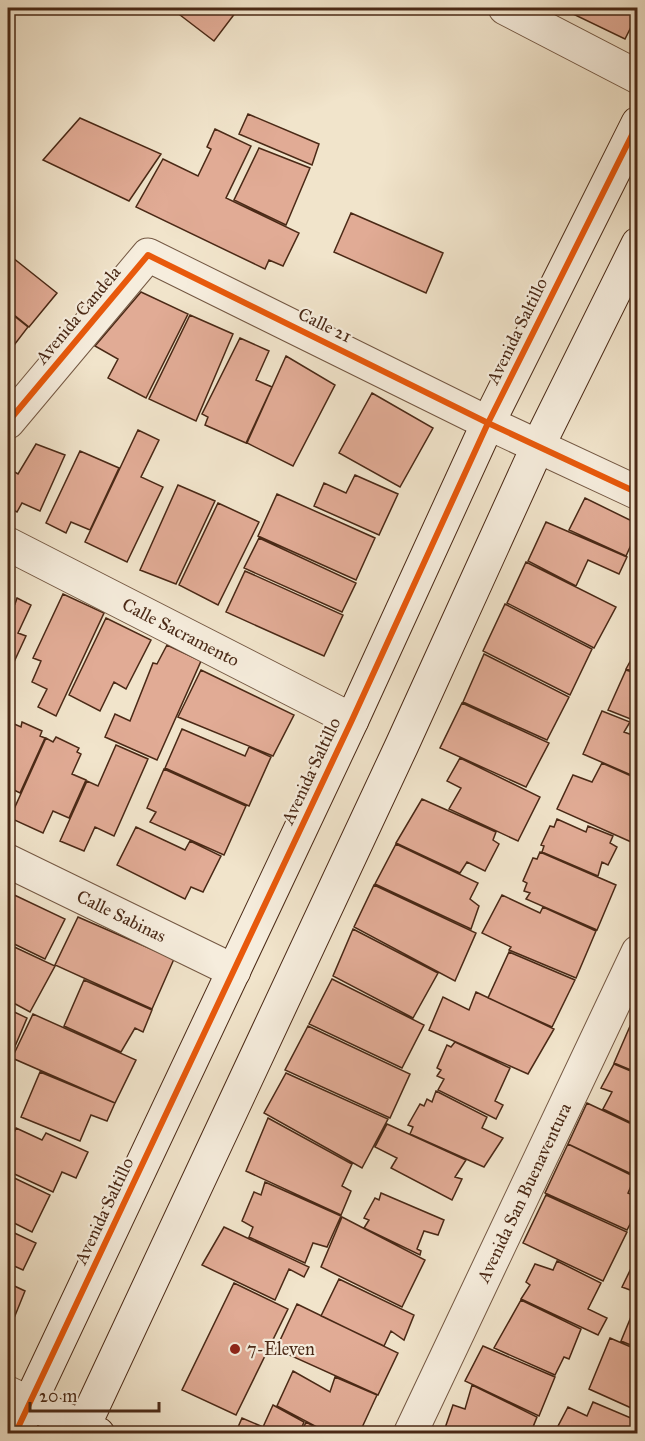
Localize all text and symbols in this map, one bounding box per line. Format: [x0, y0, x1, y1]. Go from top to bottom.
street label: Avenida Candela [30, 261, 126, 369]
street label: Avenida Saltillo [481, 274, 552, 389]
street label: Calle 21 [295, 303, 355, 347]
street label: Calle Sacramento [118, 593, 243, 671]
street label: Avenida Saltillo [276, 714, 345, 829]
street label: Calle Sabinas [73, 885, 169, 947]
street label: Avenida San Buenaventura [472, 1099, 576, 1287]
street label: Avenida Saltillo [69, 1154, 138, 1269]
place label: 7-Eleven [247, 1338, 315, 1360]
marker: 7-Eleven [228, 1342, 242, 1356]
scale bar [30, 1375, 159, 1413]
text: 20 m [39, 1385, 77, 1407]

